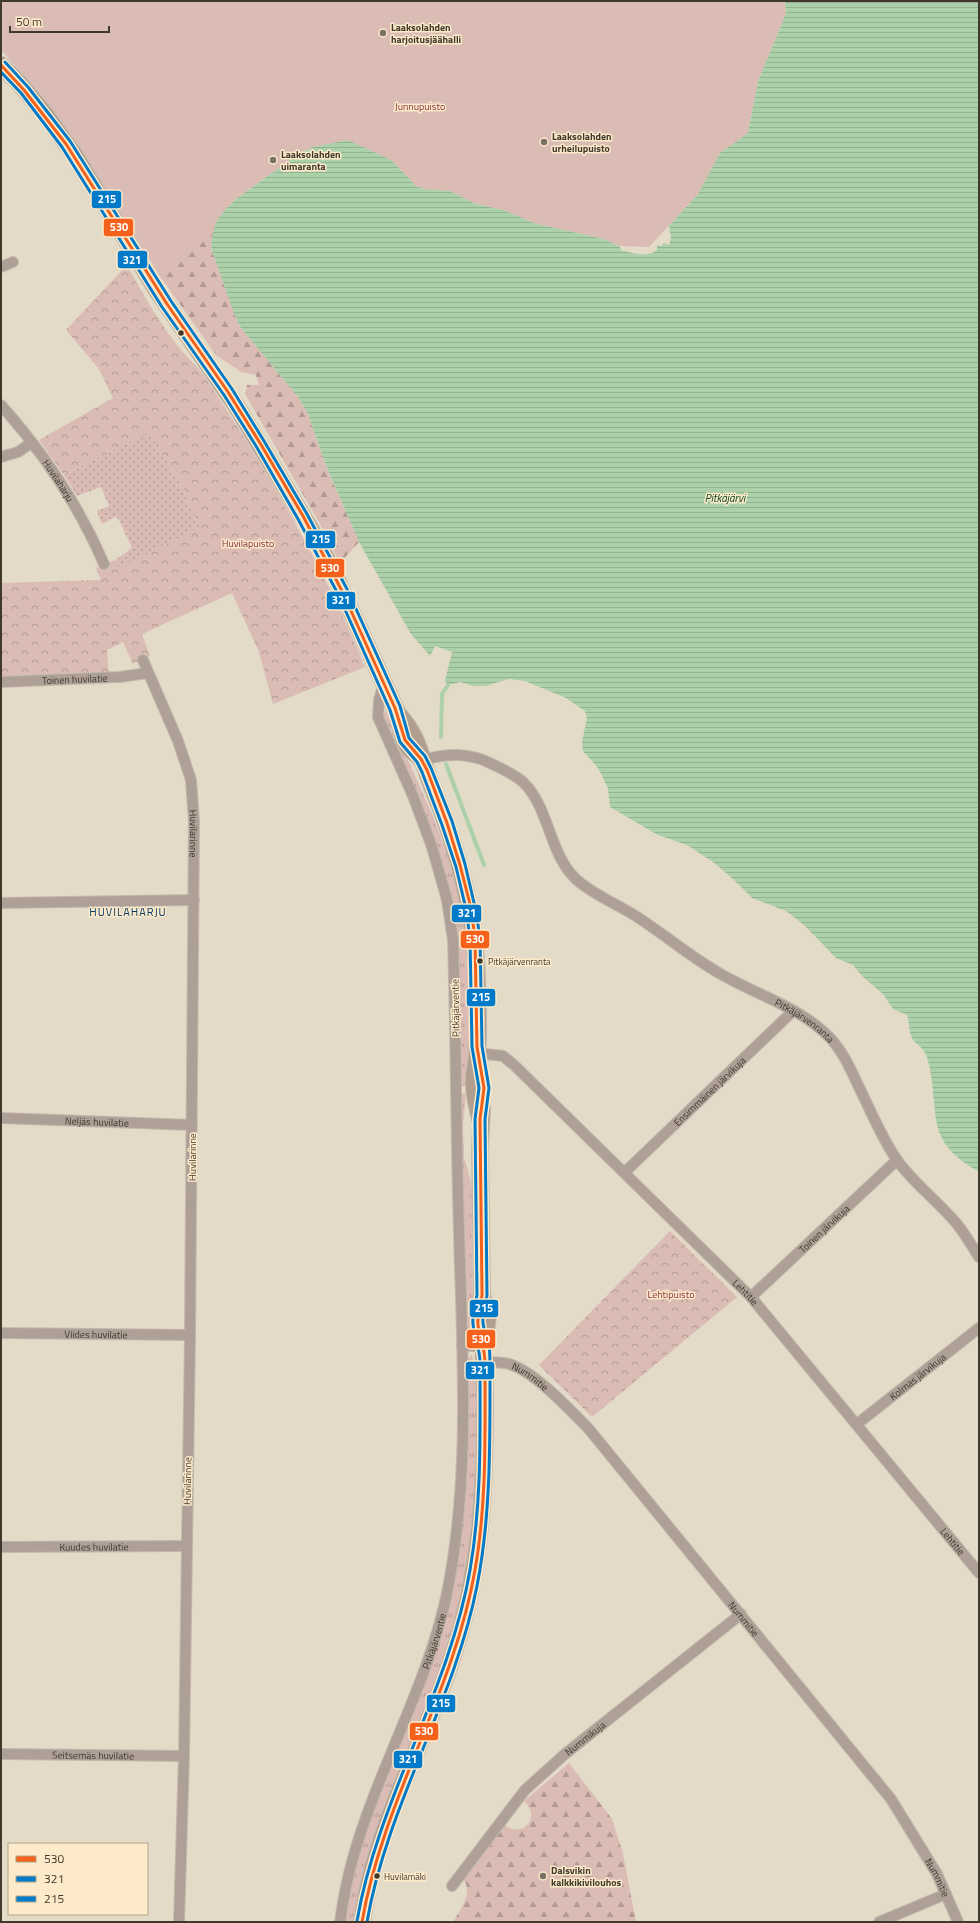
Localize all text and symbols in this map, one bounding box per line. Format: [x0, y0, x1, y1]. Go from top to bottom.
scale bar [10, 8, 109, 34]
text: 50 m [16, 12, 42, 31]
place label: Laaksolahden harjoitusjäähalli [391, 20, 461, 47]
marker: Laaksolahden harjoitusjäähalli [378, 28, 388, 38]
park label: Junnupuisto [395, 99, 445, 114]
place label: Laaksolahden urheilupuisto [552, 129, 612, 156]
marker: Laaksolahden urheilupuisto [539, 137, 549, 147]
place label: Laaksolahden uimaranta [281, 147, 341, 174]
marker: Laaksolahden uimaranta [268, 155, 278, 165]
line badge: 215 [91, 190, 122, 209]
text: 215 [98, 191, 116, 207]
line badge: 530 [103, 218, 134, 237]
text: 530 [110, 219, 128, 235]
line badge: 321 [117, 250, 148, 269]
text: 321 [123, 252, 141, 268]
unlabelled marker [176, 328, 186, 338]
street label: Huvilaharju [39, 457, 77, 505]
water label: Pitkäjärvi [705, 490, 747, 506]
line badge: 215 [305, 530, 336, 549]
text: 215 [312, 531, 330, 547]
park label: Huvilapuisto [222, 536, 274, 551]
line badge: 530 [315, 558, 345, 578]
text: 530 [321, 560, 339, 576]
line badge: 321 [326, 591, 356, 610]
text: 321 [332, 592, 350, 608]
street label: Toinen huvilatie [42, 670, 108, 688]
street label: Huvilarinne [185, 809, 201, 858]
district label: HUVILAHARJU [89, 904, 167, 920]
line badge: 321 [451, 904, 482, 923]
text: 321 [458, 905, 476, 921]
line badge: 530 [460, 930, 490, 949]
text: 530 [466, 931, 484, 947]
place label: Pitkäjärvenranta [488, 955, 551, 968]
marker: Pitkäjärvenranta [475, 956, 485, 966]
street label: Pitkäjärventie [447, 979, 464, 1037]
line badge: 215 [466, 988, 496, 1007]
text: 215 [472, 989, 490, 1005]
street label: Pitkäjärvenranta [772, 995, 838, 1046]
street label: Ensimmäinen järvikuja [670, 1053, 749, 1130]
street label: Neljäs huvilatie [65, 1113, 129, 1131]
street label: Huvilarinne [185, 1133, 200, 1181]
street label: Toinen järvikuja [795, 1201, 853, 1257]
street label: Lehtitie [729, 1276, 762, 1309]
park label: Lehtipuisto [647, 1287, 695, 1302]
line badge: 215 [469, 1299, 499, 1318]
text: 215 [475, 1300, 493, 1316]
street label: Viides huvilatie [64, 1327, 128, 1342]
line badge: 530 [466, 1329, 496, 1349]
text: 530 [472, 1331, 490, 1347]
street label: Kolmas järvikuja [886, 1350, 949, 1404]
street label: Nummitie [509, 1359, 552, 1395]
line badge: 321 [465, 1361, 495, 1380]
text: 321 [471, 1362, 489, 1378]
street label: Huvilarinne [180, 1457, 195, 1505]
street label: Lehtitie [937, 1525, 968, 1559]
street label: Kuudes huvilatie [59, 1539, 129, 1555]
street label: Nummitie [724, 1598, 762, 1640]
street label: Pitkäjärventie [418, 1612, 450, 1671]
line badge: 215 [426, 1694, 456, 1713]
text: 215 [432, 1695, 450, 1711]
street label: Nummikuja [562, 1718, 609, 1759]
line badge: 530 [409, 1722, 439, 1741]
text: 530 [415, 1723, 433, 1739]
street label: Seitsemäs huvilatie [52, 1748, 134, 1763]
line badge: 321 [393, 1750, 423, 1769]
text: 321 [399, 1751, 417, 1767]
legend [8, 1843, 148, 1915]
text: 530 [44, 1849, 64, 1868]
street label: Nummitie [921, 1855, 953, 1899]
place label: Dalsvikin kalkkikivilouhos [551, 1863, 622, 1890]
text: 321 [44, 1869, 64, 1888]
place label: Huvilamäki [384, 1870, 426, 1883]
marker: Huvilamäki [372, 1871, 382, 1881]
marker: Dalsvikin kalkkikivilouhos [538, 1871, 548, 1881]
text: 215 [44, 1889, 64, 1908]

